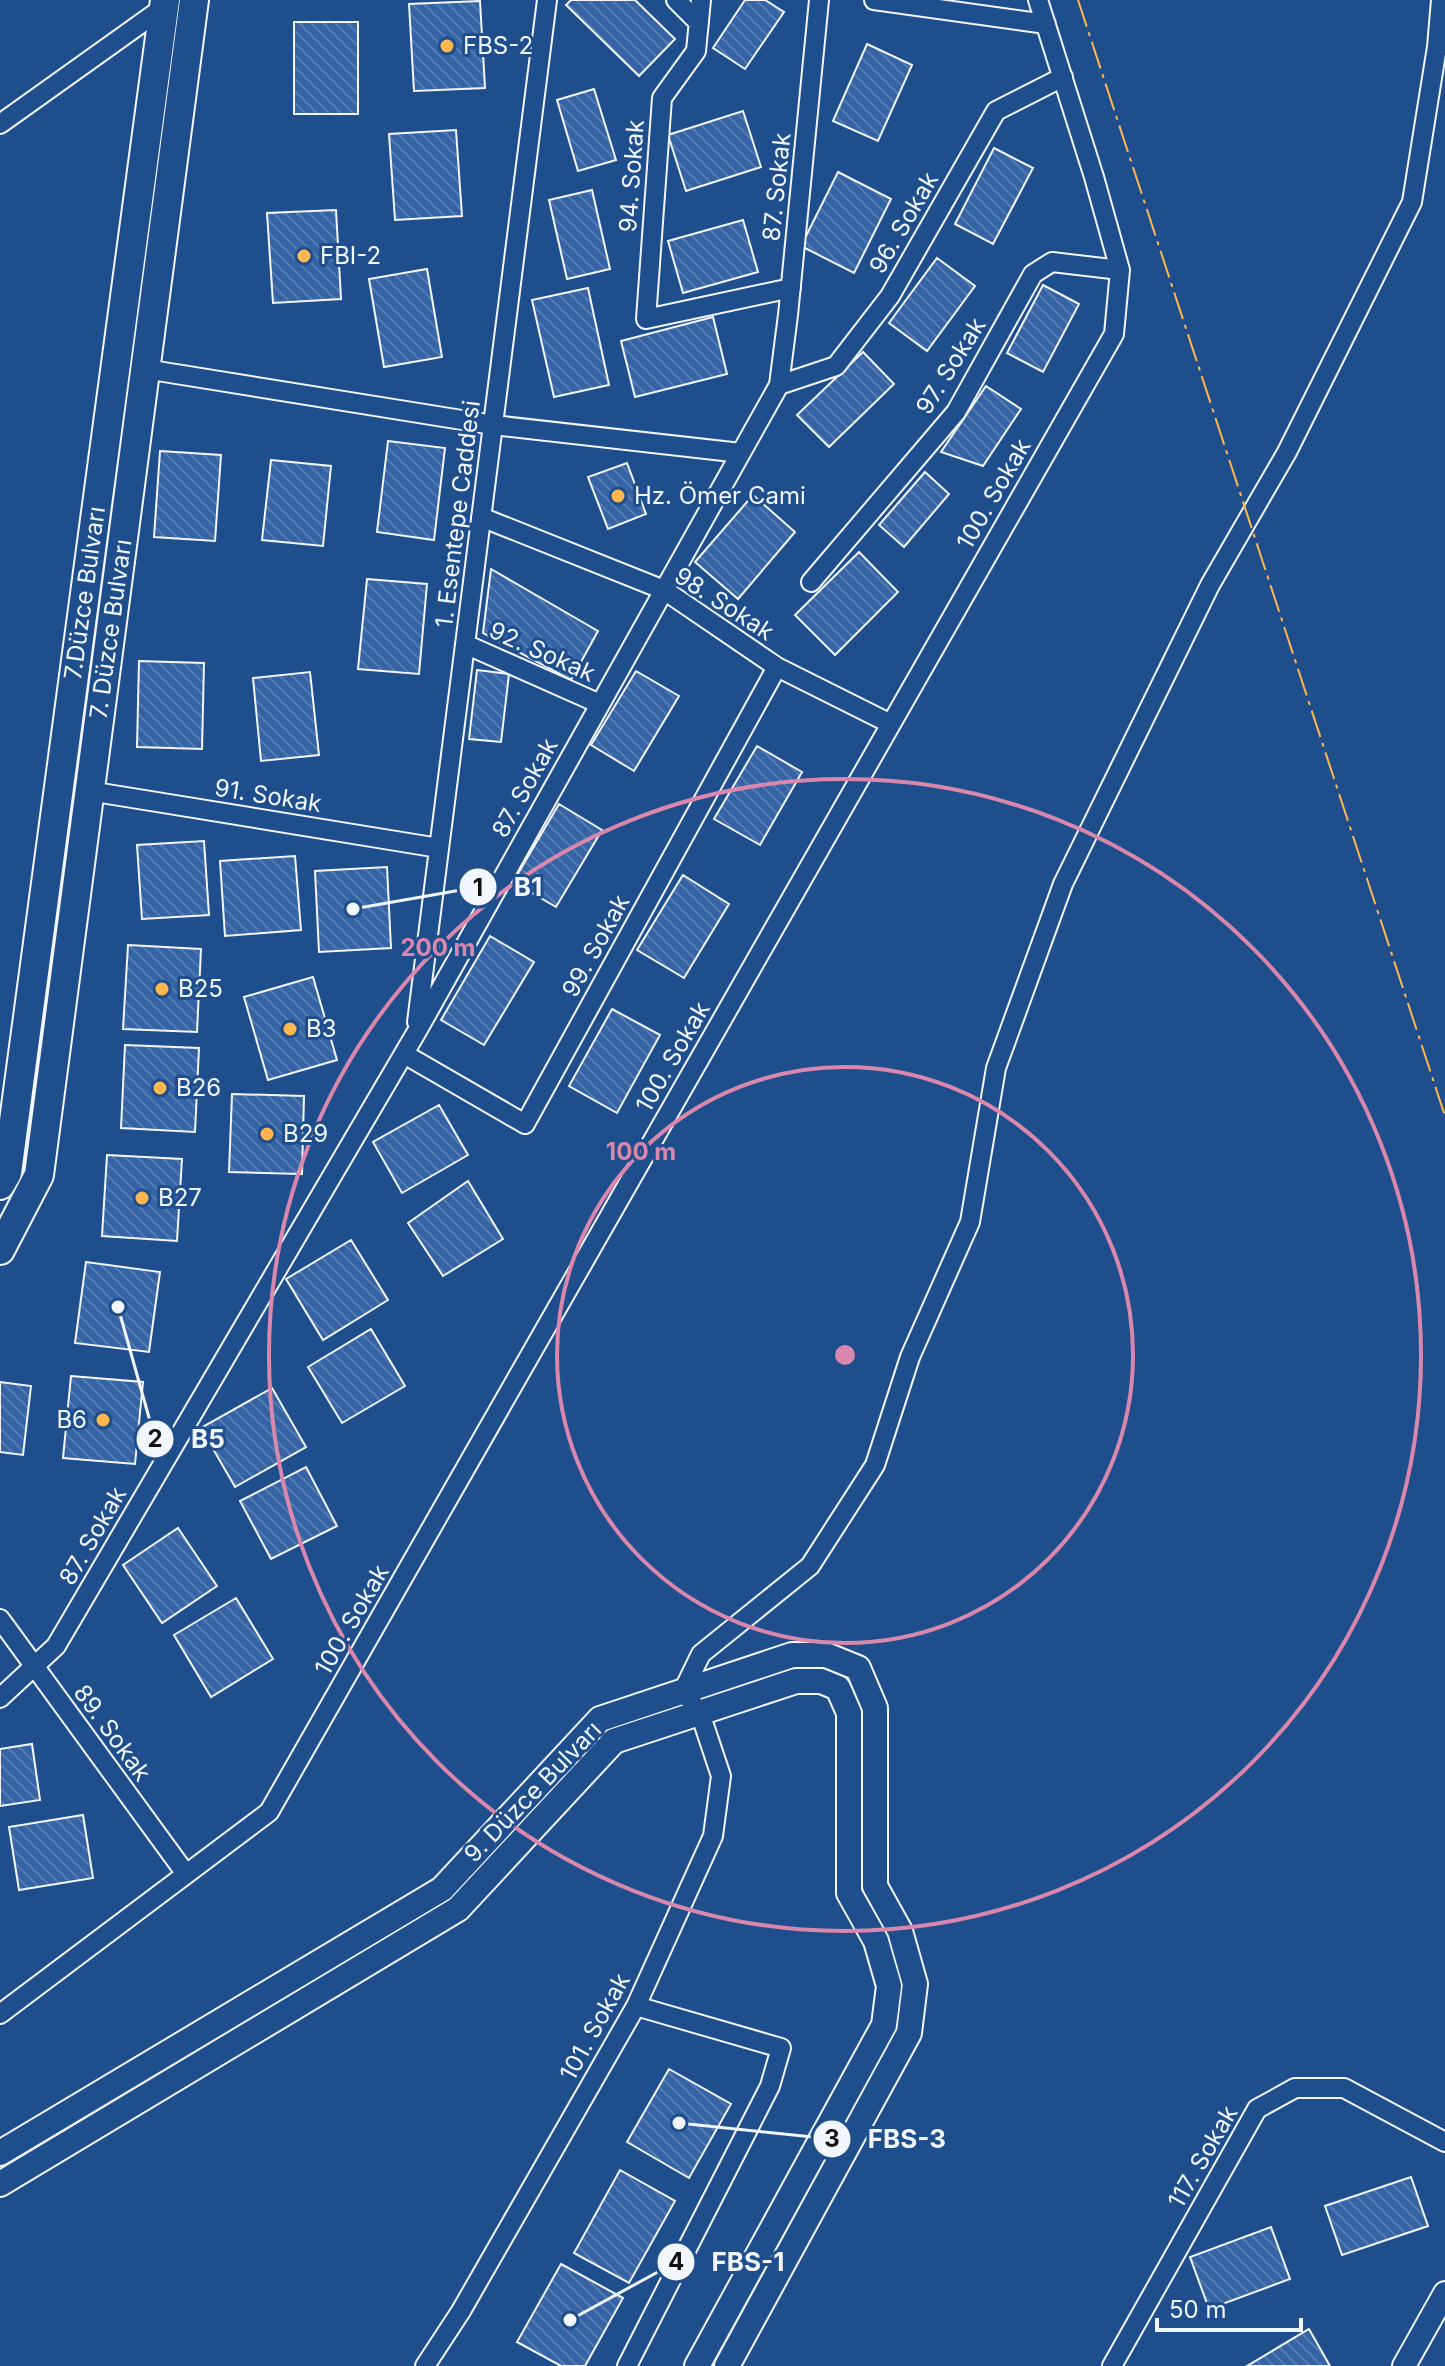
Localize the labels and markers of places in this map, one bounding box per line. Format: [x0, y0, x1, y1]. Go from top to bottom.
place label: FBS-2 [463, 31, 533, 60]
marker: FBS-2 [438, 37, 456, 55]
place label: FBI-2 [320, 241, 381, 270]
marker: FBI-2 [295, 247, 313, 265]
place label: Hz. Ömer Cami [634, 481, 806, 510]
marker: Hz. Ömer Cami [609, 487, 627, 505]
callout: B1 [458, 862, 559, 912]
place label: B25 [178, 974, 223, 1003]
marker: B25 [153, 980, 171, 998]
place label: B3 [306, 1014, 337, 1043]
marker: B3 [281, 1020, 299, 1038]
place label: B26 [176, 1073, 221, 1102]
marker: B26 [151, 1079, 169, 1097]
place label: B29 [283, 1119, 328, 1148]
marker: B29 [258, 1125, 276, 1143]
place label: B27 [158, 1183, 202, 1212]
marker: B27 [133, 1189, 151, 1207]
centre of rings [831, 1341, 859, 1369]
place label: B6 [56, 1405, 87, 1434]
marker: B6 [94, 1411, 112, 1429]
callout: B5 [135, 1414, 241, 1464]
callout: FBS-3 [812, 2114, 962, 2164]
callout: FBS-1 [656, 2237, 801, 2287]

